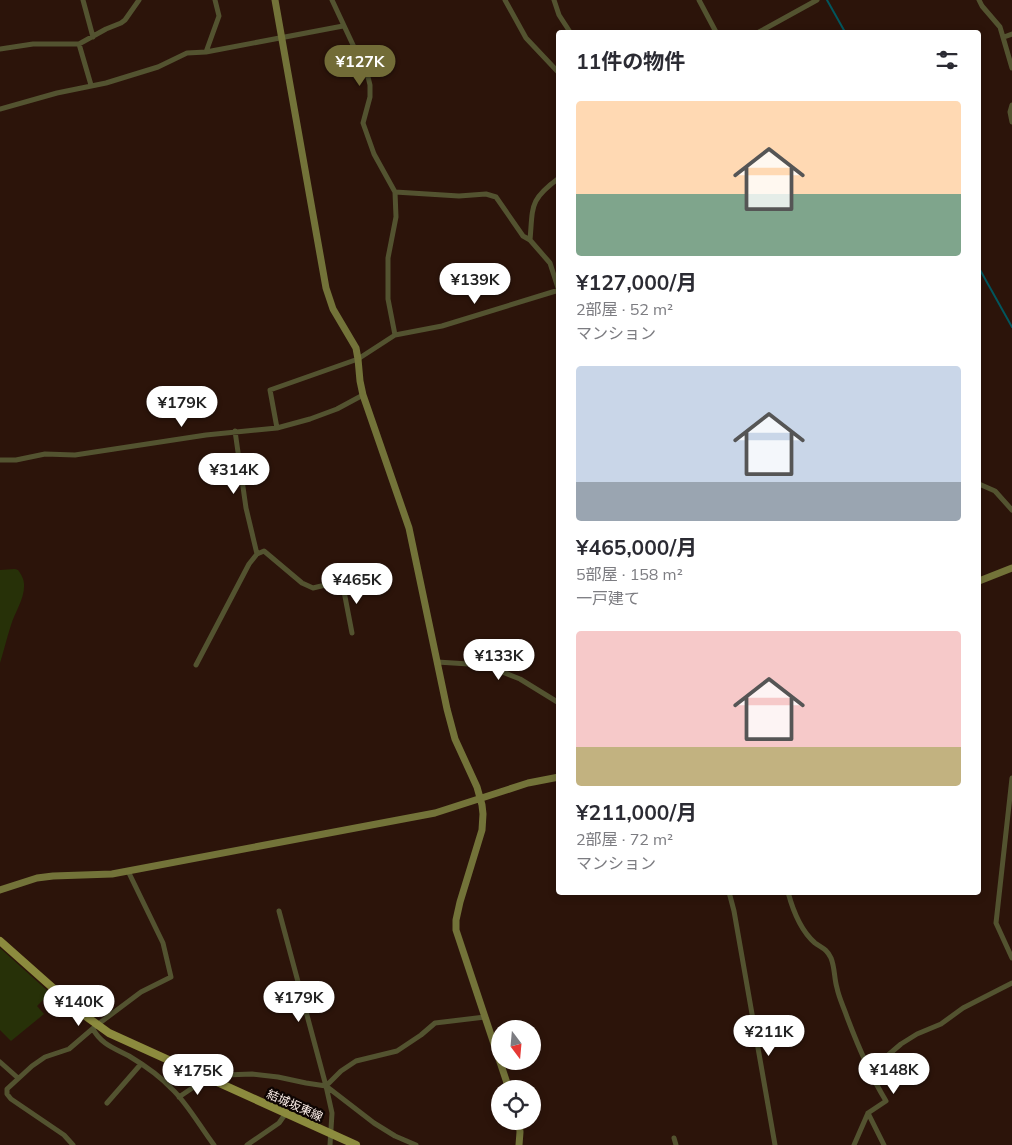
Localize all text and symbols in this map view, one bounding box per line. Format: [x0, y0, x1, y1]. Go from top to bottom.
pin: ¥127K [325, 44, 395, 87]
icon: filters [933, 46, 961, 74]
text: 11件の物件 [576, 48, 685, 74]
text: ¥127K [335, 51, 385, 71]
icon: home [724, 134, 814, 224]
pin: ¥139K [440, 262, 510, 305]
text: ¥139K [450, 269, 500, 289]
text: ¥127,000/月 [576, 269, 697, 295]
text: 2部屋 · 52 m² [576, 299, 673, 319]
text: マンション [576, 323, 656, 343]
pin: ¥179K [147, 386, 217, 428]
text: ¥179K [157, 392, 207, 412]
icon: home [724, 399, 814, 489]
pin: ¥314K [199, 452, 269, 495]
text: ¥314K [209, 459, 259, 479]
text: ¥465,000/月 [576, 534, 697, 560]
pin: ¥465K [322, 562, 392, 605]
text: 5部屋 · 158 m² [576, 564, 683, 584]
text: ¥465K [332, 569, 382, 589]
text: 一戸建て [576, 588, 640, 608]
pin: ¥133K [464, 638, 534, 681]
text: ¥133K [474, 645, 524, 665]
icon: home [724, 664, 814, 754]
text: ¥211,000/月 [576, 799, 697, 825]
text: 2部屋 · 72 m² [576, 829, 673, 849]
text: マンション [576, 853, 656, 873]
pin: ¥179K [264, 980, 334, 1023]
pin: ¥140K [44, 984, 114, 1027]
text: ¥179K [274, 987, 324, 1007]
text: ¥140K [54, 991, 104, 1011]
pin: ¥211K [734, 1014, 804, 1057]
north arrow [491, 1020, 541, 1070]
map controls [491, 1020, 541, 1130]
text: ¥211K [744, 1021, 794, 1041]
pin: ¥148K [859, 1052, 929, 1095]
pin: ¥175K [163, 1054, 233, 1096]
text: ¥148K [869, 1059, 919, 1079]
text: ¥175K [173, 1060, 223, 1080]
button: locate [491, 1080, 541, 1130]
street label: 結城坂東線 [265, 1086, 325, 1124]

